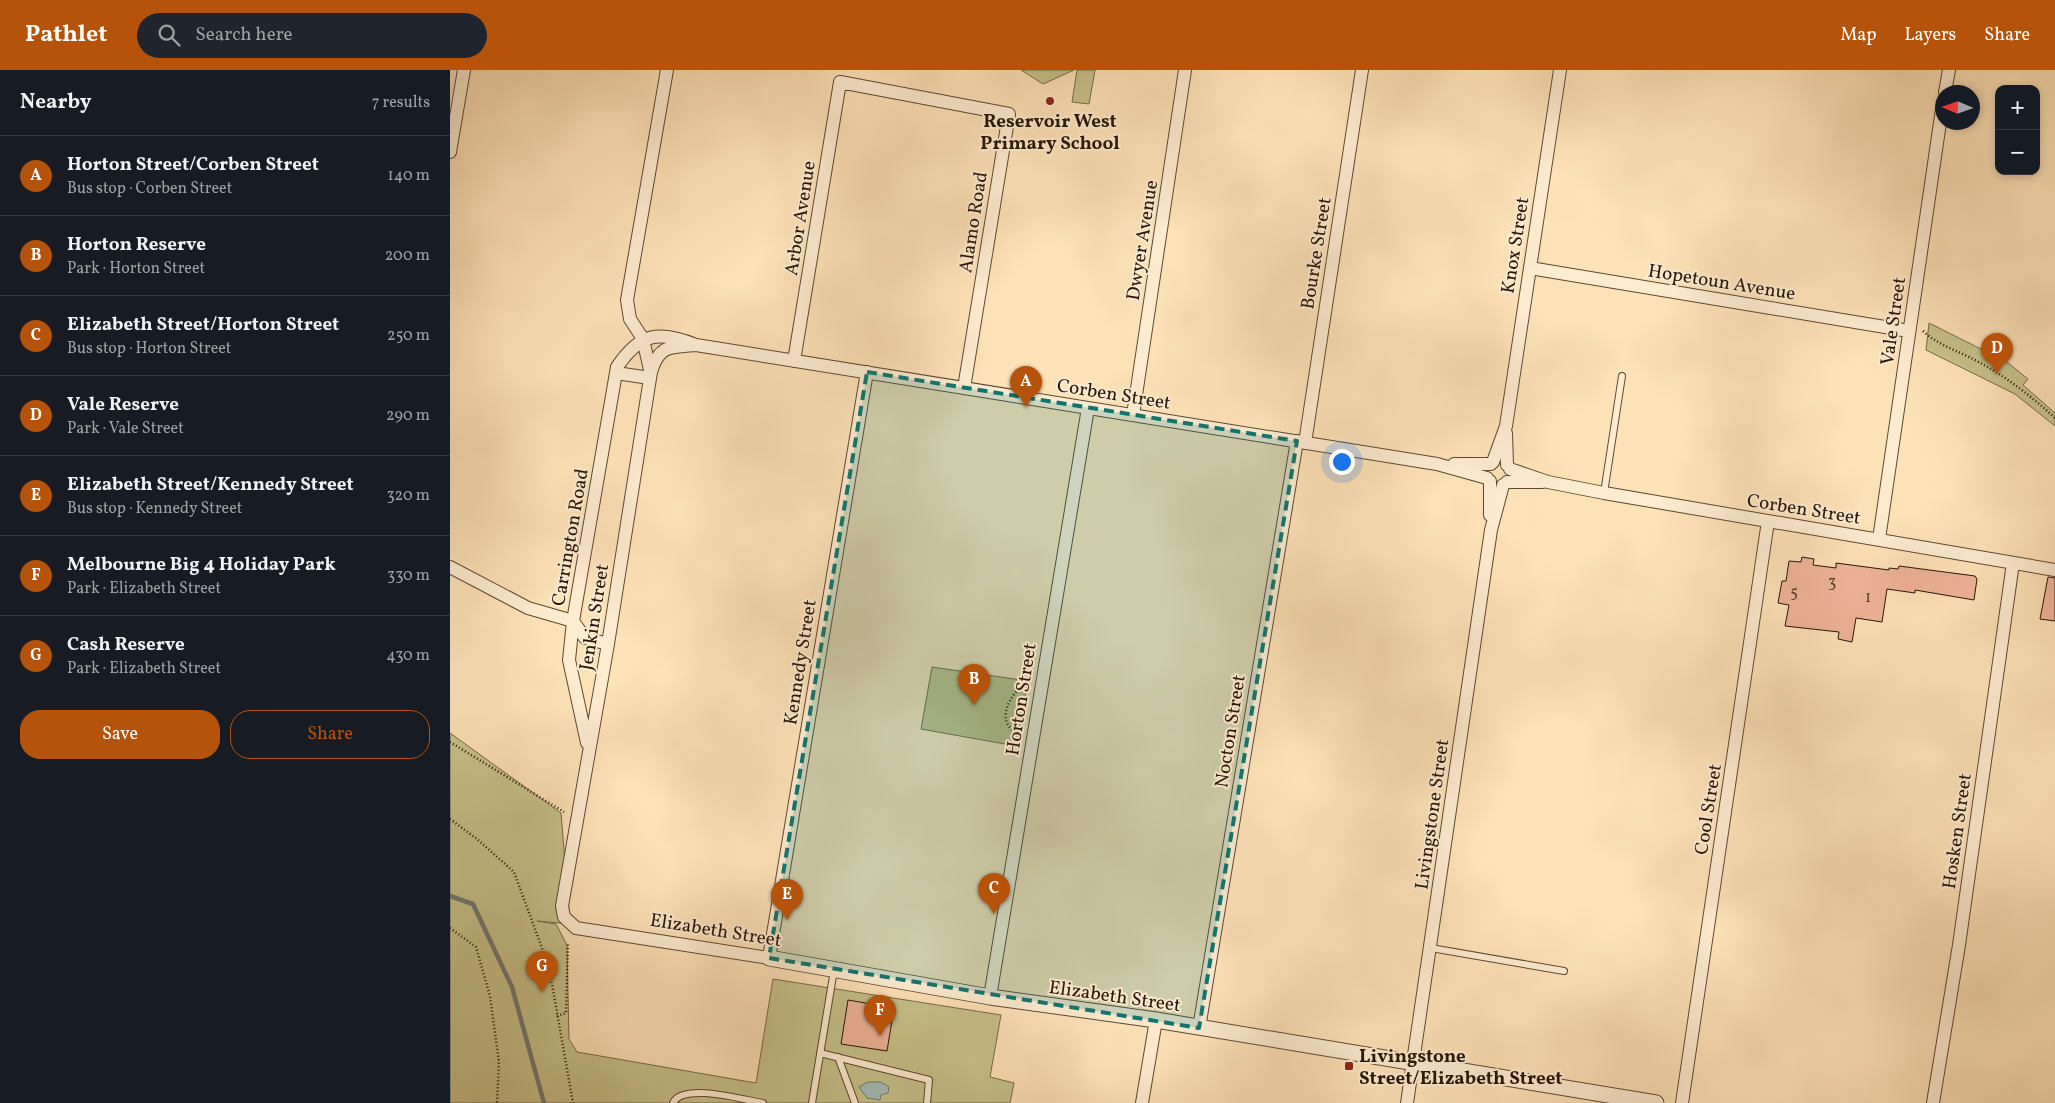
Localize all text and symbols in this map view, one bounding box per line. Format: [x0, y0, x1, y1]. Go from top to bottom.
search box [137, 13, 487, 58]
text: Pathlet [25, 18, 107, 52]
icon: search [155, 21, 183, 49]
text: Search here [195, 22, 293, 48]
text: Map [1840, 23, 1876, 48]
text: Layers [1904, 23, 1956, 48]
text: Share [1984, 23, 2030, 48]
north arrow [1935, 85, 1980, 130]
map controls [1995, 85, 2040, 175]
button: + [1995, 85, 2040, 130]
text: Nearby [20, 88, 91, 117]
text: 7 results [372, 92, 430, 114]
marker: Reservoir West Primary School [1044, 95, 1056, 107]
place label: Reservoir West Primary School [980, 109, 1120, 157]
button: − [1995, 130, 2040, 175]
text: Horton Street/Corben Street [67, 152, 319, 178]
street label: Arbor Avenue [779, 159, 823, 278]
text: A [30, 165, 42, 187]
text: 140 m [388, 165, 430, 187]
street label: Alamo Road [953, 170, 995, 275]
text: Bus stop · Corben Street [67, 178, 232, 200]
street label: Dwyer Avenue [1121, 178, 1165, 302]
street label: Bourke Street [1295, 195, 1339, 311]
street label: Knox Street [1496, 195, 1536, 295]
text: Horton Reserve [67, 232, 206, 258]
text: B [31, 245, 41, 267]
text: 200 m [385, 245, 430, 267]
text: Park · Horton Street [67, 258, 205, 280]
street label: Hopetoun Avenue [1646, 258, 1797, 307]
street label: Vale Street [1875, 275, 1913, 367]
text: Elizabeth Street/Horton Street [67, 312, 339, 338]
text: C [31, 325, 41, 347]
text: 250 m [387, 325, 430, 347]
pin: D [1981, 333, 2013, 374]
text: Bus stop · Horton Street [67, 338, 231, 360]
pin: A [1010, 366, 1042, 407]
street label: Corben Street [1055, 373, 1173, 417]
text: Vale Reserve [67, 392, 179, 418]
text: D [30, 405, 42, 427]
text: 290 m [386, 405, 430, 427]
text: Park · Vale Street [67, 418, 184, 440]
your location [1329, 449, 1355, 475]
street label: Carrington Road [546, 467, 596, 608]
text: Elizabeth Street/Kennedy Street [67, 472, 354, 498]
text: E [31, 485, 41, 507]
text: 320 m [386, 485, 430, 507]
street label: Corben Street [1745, 488, 1863, 532]
text: Bus stop · Kennedy Street [67, 498, 242, 520]
text: Melbourne Big 4 Holiday Park [67, 552, 336, 578]
street label: Jenkin Street [574, 562, 616, 672]
text: F [31, 565, 41, 587]
text: 330 m [387, 565, 430, 587]
house number: 3 [1828, 572, 1836, 594]
text: Park · Elizabeth Street [67, 578, 221, 600]
house number: 5 [1790, 582, 1798, 604]
house number: 1 [1865, 587, 1871, 609]
street label: Kennedy Street [778, 597, 824, 727]
text: Cash Reserve [67, 632, 185, 658]
street label: Horton Street [1000, 641, 1044, 758]
text: G [30, 645, 42, 667]
text: 430 m [386, 645, 430, 667]
text: Park · Elizabeth Street [67, 658, 221, 680]
pin: B [958, 664, 990, 705]
street label: Nocton Street [1209, 673, 1253, 790]
button: Save [20, 710, 220, 759]
button: Share [230, 710, 430, 759]
street label: Livingstone Street [1410, 737, 1456, 891]
street label: Cool Street [1689, 762, 1729, 857]
street label: Hosken Street [1937, 771, 1979, 891]
pin: C [978, 873, 1010, 914]
pin: E [771, 879, 803, 920]
street label: Elizabeth Street [648, 908, 784, 954]
pin: G [526, 951, 558, 992]
street label: Elizabeth Street [1047, 975, 1183, 1019]
pin: F [864, 995, 896, 1036]
place label: Livingstone Street/Elizabeth Street [1359, 1044, 1563, 1092]
marker: Livingstone Street/Elizabeth Street [1343, 1060, 1355, 1072]

